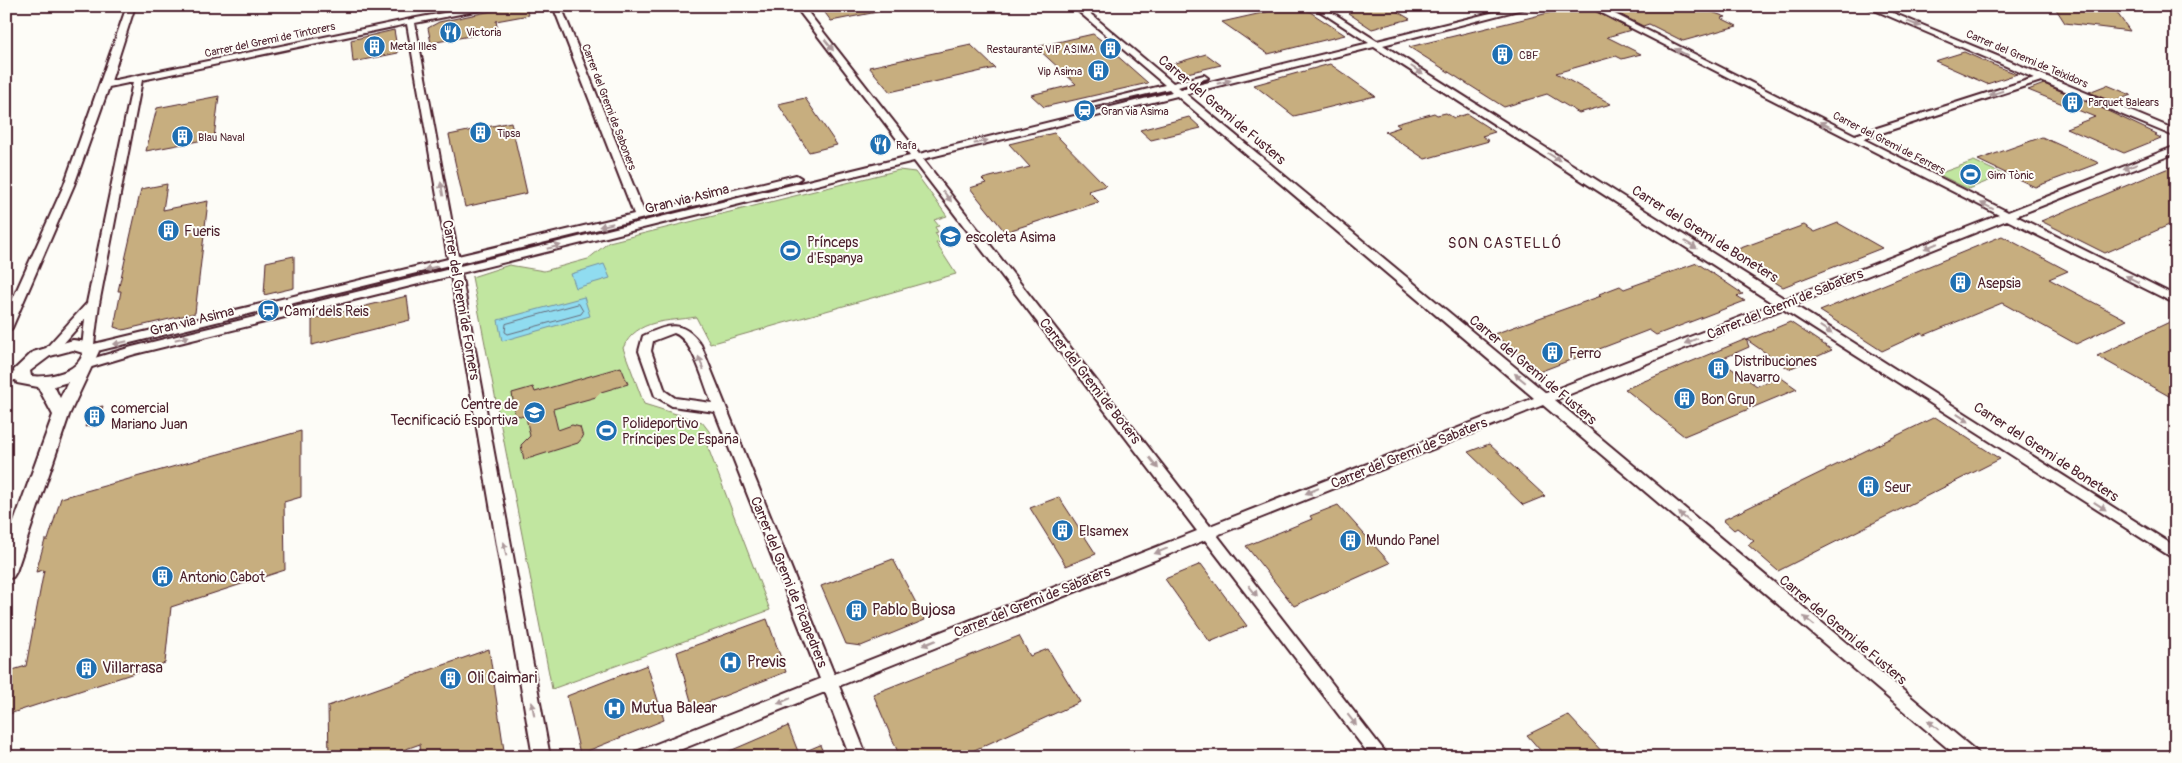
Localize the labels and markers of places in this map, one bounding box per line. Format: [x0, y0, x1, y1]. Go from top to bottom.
restaurant icon: Victoria [438, 20, 462, 44]
place label: Victoria [466, 26, 501, 39]
building icon: Metal Illes [362, 34, 386, 58]
building icon: Restaurante VIP ASIMA [1099, 37, 1123, 61]
place label: Metal Illes [390, 40, 437, 53]
place label: Restaurante VIP ASIMA [986, 43, 1095, 56]
building icon: CBF [1491, 43, 1515, 67]
place label: CBF [1519, 49, 1539, 62]
building icon: Vip Asima [1086, 59, 1110, 83]
place label: Vip Asima [1037, 65, 1082, 78]
building icon: Parquet Balears [2060, 90, 2084, 114]
place label: Parquet Balears [2088, 96, 2159, 109]
station icon: Gran via Asima [1073, 99, 1097, 123]
place label: Gran via Asima [1101, 105, 1169, 118]
building icon: Tipsa [469, 121, 493, 145]
building icon: Blau Naval [170, 125, 194, 149]
place label: Tipsa [497, 127, 520, 140]
place label: Blau Naval [198, 131, 245, 144]
restaurant icon: Rafa [868, 133, 892, 157]
place label: Rafa [896, 139, 917, 152]
sports icon: Gim Tònic [1959, 163, 1983, 187]
place label: Gim Tònic [1987, 169, 2034, 182]
building icon: Fueris [156, 219, 180, 243]
place label: Fueris [184, 223, 221, 240]
school or university icon: escoleta Asima [938, 225, 962, 249]
place label: escoleta Asima [966, 229, 1056, 246]
place label: Prínceps d'Espanya [807, 234, 863, 267]
sports icon: Prínceps d'Espanya [779, 238, 803, 262]
building icon: Asepsia [1949, 271, 1973, 295]
place label: Asepsia [1977, 275, 2021, 292]
station icon: Camí dels Reis [256, 299, 280, 323]
place label: Camí dels Reis [284, 303, 370, 320]
building icon: Ferro [1541, 341, 1565, 365]
place label: Ferro [1569, 345, 1602, 362]
place label: Distribuciones Navarro [1734, 353, 1817, 386]
building icon: Distribuciones Navarro [1706, 357, 1730, 381]
building icon: Bon Grup [1673, 387, 1697, 411]
place label: Bon Grup [1701, 391, 1756, 408]
place label: Centre de Tecnificació Esportiva [391, 396, 518, 429]
place label: comercial Mariano Juan [111, 400, 188, 433]
school or university icon: Centre de Tecnificació Esportiva [522, 400, 546, 424]
building icon: comercial Mariano Juan [83, 404, 107, 428]
place label: Polideportivo Príncipes De España [622, 415, 739, 448]
sports icon: Polideportivo Príncipes De España [594, 419, 618, 443]
building icon: Seur [1856, 475, 1880, 499]
place label: Seur [1884, 479, 1911, 496]
building icon: Elsamex [1051, 519, 1075, 543]
place label: Elsamex [1079, 523, 1129, 540]
building icon: Mundo Panel [1338, 528, 1362, 552]
place label: Mundo Panel [1366, 532, 1440, 549]
building icon: Antonio Cabot [151, 565, 175, 589]
place label: Antonio Cabot [179, 569, 265, 586]
building icon: Pablo Bujosa [844, 598, 868, 622]
place label: Pablo Bujosa [872, 600, 955, 620]
hospital icon: Previs [719, 650, 743, 674]
place label: Previs [747, 652, 786, 672]
building icon: Villarrasa [74, 656, 98, 680]
place label: Villarrasa [102, 658, 163, 678]
building icon: Oli Caimari [439, 666, 463, 690]
place label: Oli Caimari [467, 668, 537, 688]
hospital icon: Mutua Balear [603, 696, 627, 720]
place label: Mutua Balear [631, 698, 718, 718]

